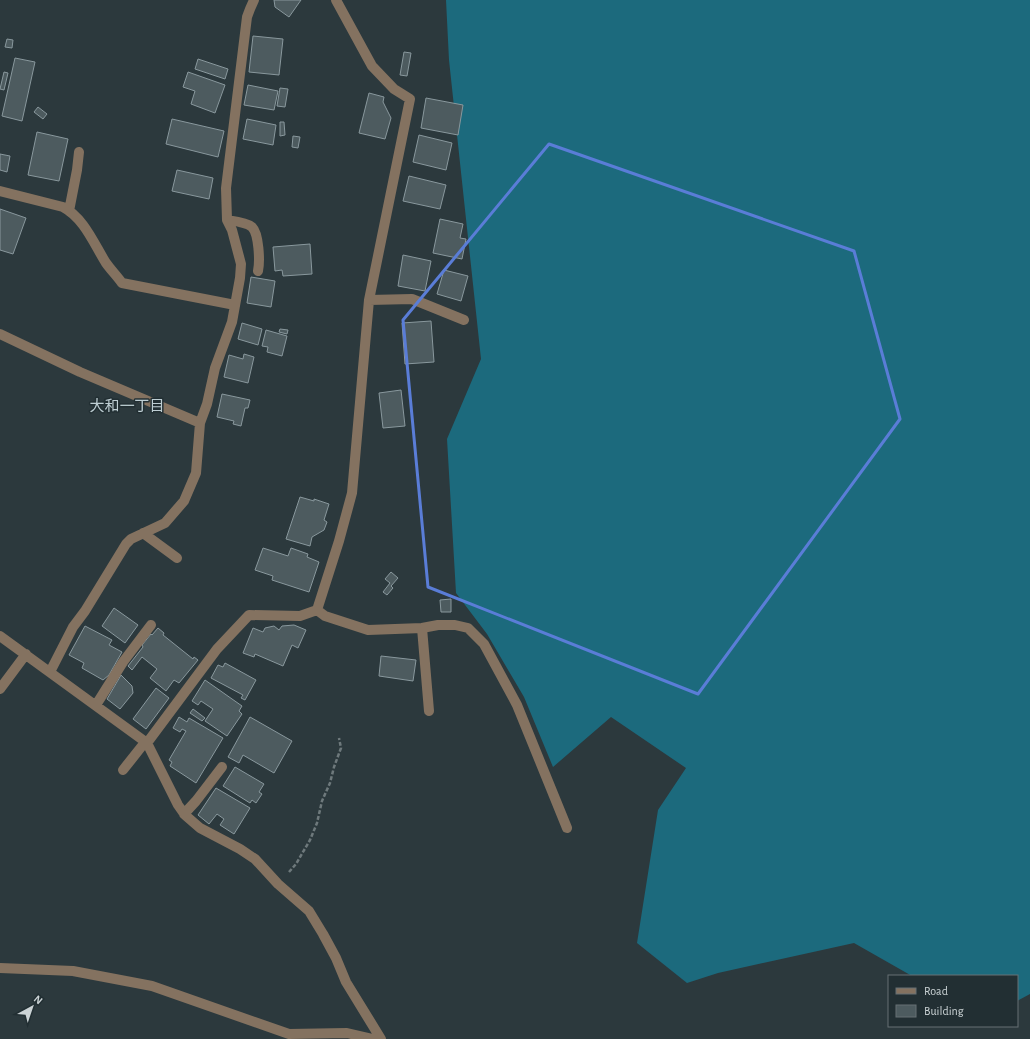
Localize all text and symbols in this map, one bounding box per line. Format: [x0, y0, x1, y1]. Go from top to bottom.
district label: 大和一丁目 [89, 398, 165, 414]
legend [888, 975, 1018, 1027]
text: Road [924, 985, 948, 997]
north arrow [12, 987, 52, 1027]
text: N [32, 993, 45, 1006]
text: Building [924, 1005, 964, 1017]

